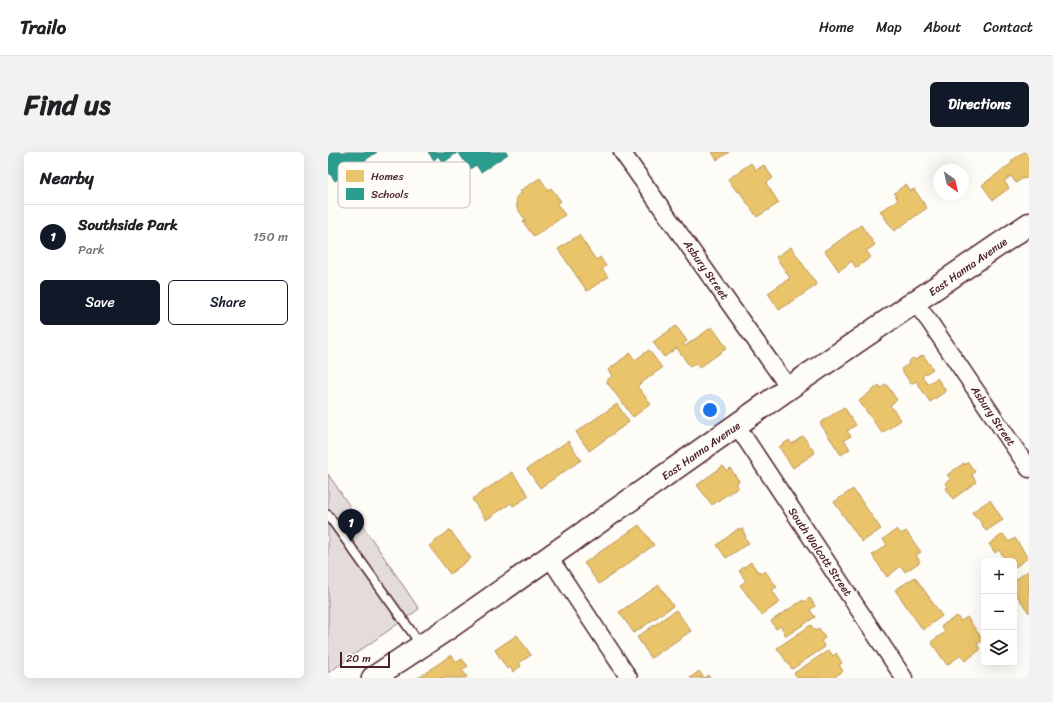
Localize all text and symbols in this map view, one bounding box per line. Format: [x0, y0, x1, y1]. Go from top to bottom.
text: Trailo [20, 11, 66, 44]
text: Home [819, 15, 854, 40]
text: Map [876, 15, 902, 40]
text: About [924, 15, 961, 40]
text: Contact [983, 15, 1033, 40]
text: Find us [24, 80, 111, 129]
button: Directions [930, 82, 1029, 127]
legend [338, 162, 470, 208]
text: Nearby [40, 163, 94, 193]
north arrow [933, 164, 969, 200]
text: Homes [371, 167, 404, 186]
text: Schools [371, 185, 409, 204]
text: Southside Park [78, 212, 178, 238]
text: 1 [50, 225, 56, 248]
text: 150 m [253, 225, 288, 248]
street label: East Hanna Avenue [924, 232, 1012, 301]
street label: Asbury Street [678, 235, 734, 304]
text: Park [78, 238, 105, 261]
button: Save [40, 280, 160, 325]
button: Share [168, 280, 288, 325]
street label: Asbury Street [965, 381, 1020, 450]
your location [700, 400, 720, 420]
street label: East Hanna Avenue [657, 416, 745, 485]
street label: South Walcott Street [783, 504, 857, 601]
pin: 1 [338, 509, 364, 542]
map controls [981, 558, 1017, 666]
button: + [981, 558, 1017, 594]
button: − [981, 594, 1017, 630]
button: layers [981, 630, 1017, 666]
text: 20 m [346, 649, 371, 668]
scale bar [340, 650, 390, 669]

